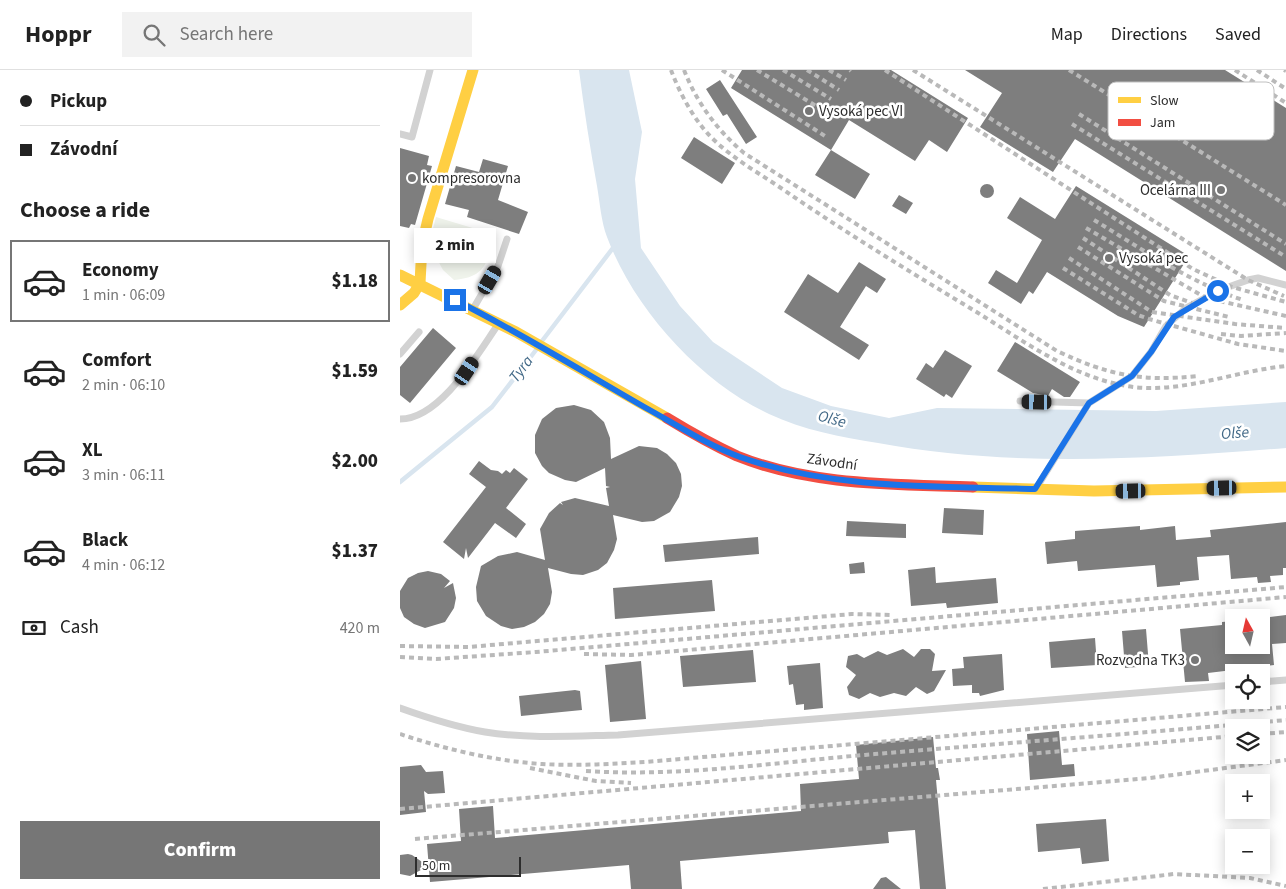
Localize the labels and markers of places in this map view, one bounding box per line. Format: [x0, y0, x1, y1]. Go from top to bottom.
place label: Vysoká pec VI [819, 101, 903, 122]
marker: Vysoká pec VI [803, 105, 815, 117]
place label: kompresorovna [422, 168, 521, 189]
marker: kompresorovna [406, 172, 418, 184]
place label: Ocelárna III [1140, 180, 1211, 201]
marker: Ocelárna III [1215, 184, 1227, 196]
place label: Vysoká pec [1119, 248, 1189, 269]
marker: Vysoká pec [1103, 252, 1115, 264]
place label: Rozvodna TK3 [1096, 650, 1185, 671]
marker: Rozvodna TK3 [1189, 654, 1201, 666]

